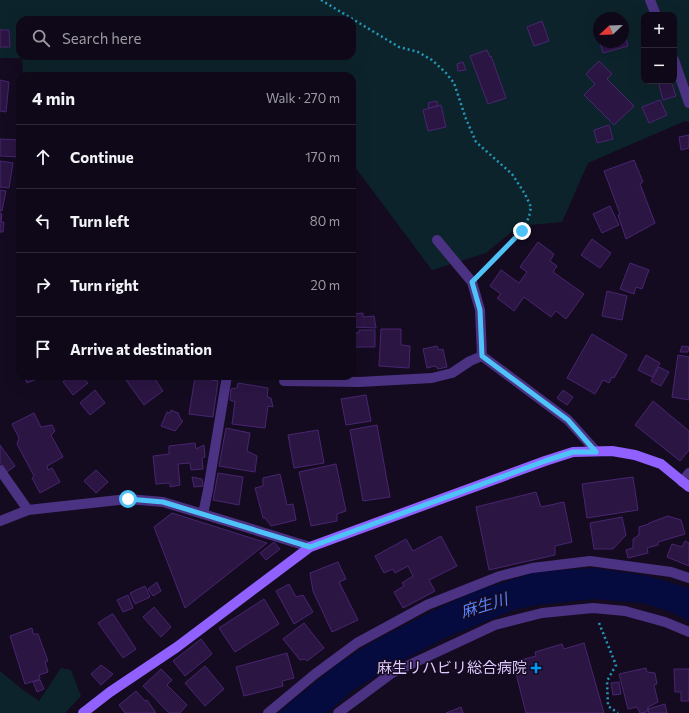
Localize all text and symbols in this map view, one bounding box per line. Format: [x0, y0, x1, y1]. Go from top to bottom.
north arrow [593, 12, 629, 48]
map controls [641, 12, 677, 84]
button: + [641, 12, 677, 48]
search box [16, 16, 356, 60]
icon: search [30, 27, 52, 49]
text: Search here [62, 29, 141, 47]
button: − [641, 48, 677, 84]
text: 4 min [32, 88, 75, 109]
text: Walk · 270 m [266, 90, 340, 106]
icon: ahead [32, 146, 54, 168]
text: Continue [70, 148, 134, 166]
text: 170 m [305, 149, 340, 165]
icon: left [32, 210, 54, 232]
text: Turn left [70, 212, 129, 230]
text: 80 m [310, 213, 340, 229]
route end [513, 222, 531, 240]
icon: right [32, 274, 54, 296]
text: Turn right [70, 276, 139, 294]
text: 20 m [311, 277, 340, 293]
icon: arrive [32, 338, 54, 360]
text: Arrive at destination [70, 340, 212, 358]
route start [119, 490, 137, 508]
water label: 麻生川 [458, 588, 511, 621]
place label: 麻生リハビリ総合病院 [377, 658, 527, 676]
marker: 麻生リハビリ総合病院 [530, 662, 542, 674]

